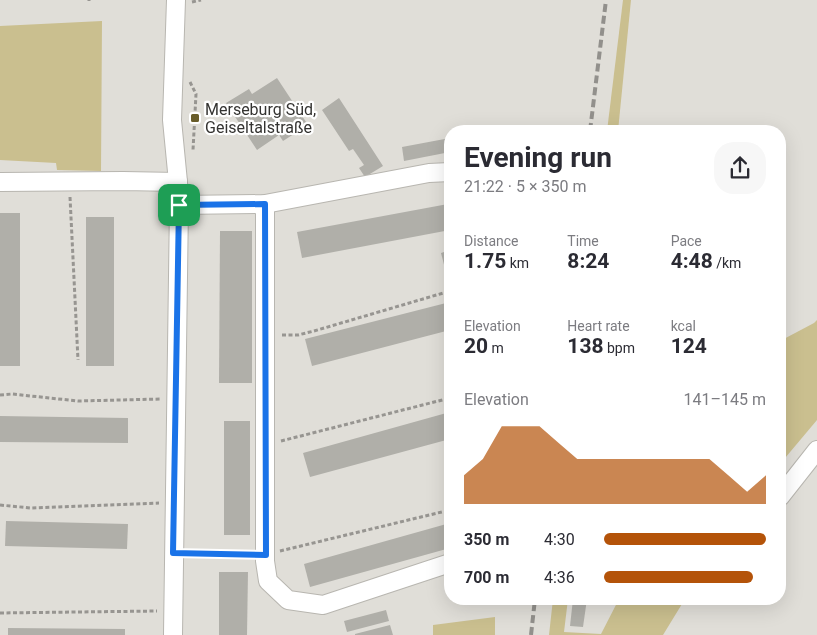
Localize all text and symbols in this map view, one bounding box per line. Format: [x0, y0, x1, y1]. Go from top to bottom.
place label: Merseburg Süd, Geiseltalstraße [205, 100, 316, 137]
marker: Merseburg Süd, Geiseltalstraße [189, 112, 201, 124]
text: Evening run [464, 141, 612, 174]
button: share [714, 142, 766, 194]
text: 21:22 · 5 × 350 m [464, 177, 586, 196]
pin [158, 184, 200, 226]
icon: arrive [165, 191, 193, 219]
text: Distance [464, 233, 519, 249]
text: Time [567, 233, 599, 249]
text: Pace [671, 233, 702, 249]
text: 1.75 [464, 249, 506, 273]
text: 8:24 [567, 249, 609, 273]
text: 4:48 [671, 249, 713, 273]
text: km [506, 255, 529, 271]
text: /km [713, 255, 741, 271]
text: Elevation [464, 318, 521, 334]
text: Heart rate [567, 318, 630, 334]
text: kcal [671, 318, 696, 334]
text: 20 [464, 334, 488, 358]
text: 138 [567, 334, 603, 358]
text: 124 [671, 334, 707, 358]
text: m [488, 340, 504, 356]
text: bpm [603, 340, 635, 356]
text: Elevation [464, 390, 529, 409]
text: 141–145 m [684, 390, 766, 409]
text: 350 m [464, 530, 509, 549]
text: 4:30 [544, 530, 575, 549]
text: 700 m [464, 568, 509, 587]
text: 4:36 [544, 568, 575, 587]

